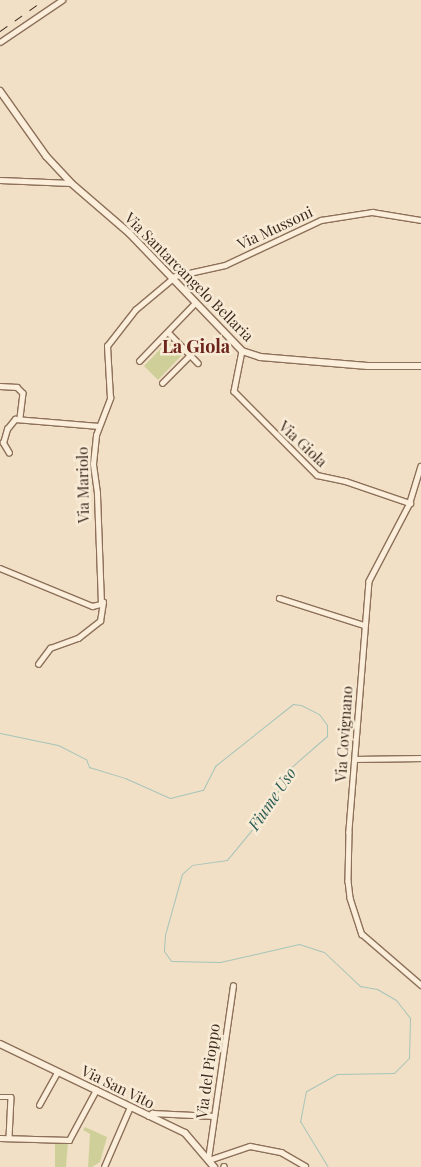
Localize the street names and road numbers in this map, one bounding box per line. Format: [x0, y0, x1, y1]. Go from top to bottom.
street label: Via Mussoni [234, 203, 316, 253]
street label: Via Santarcangelo Bellaria [121, 209, 257, 345]
street label: Via Giola [275, 417, 331, 471]
street label: Via Mariolo [73, 447, 93, 523]
street label: Via Covignano [332, 685, 356, 783]
street label: Via del Pioppo [192, 1022, 224, 1120]
street label: Via San Vito [78, 1061, 158, 1113]

